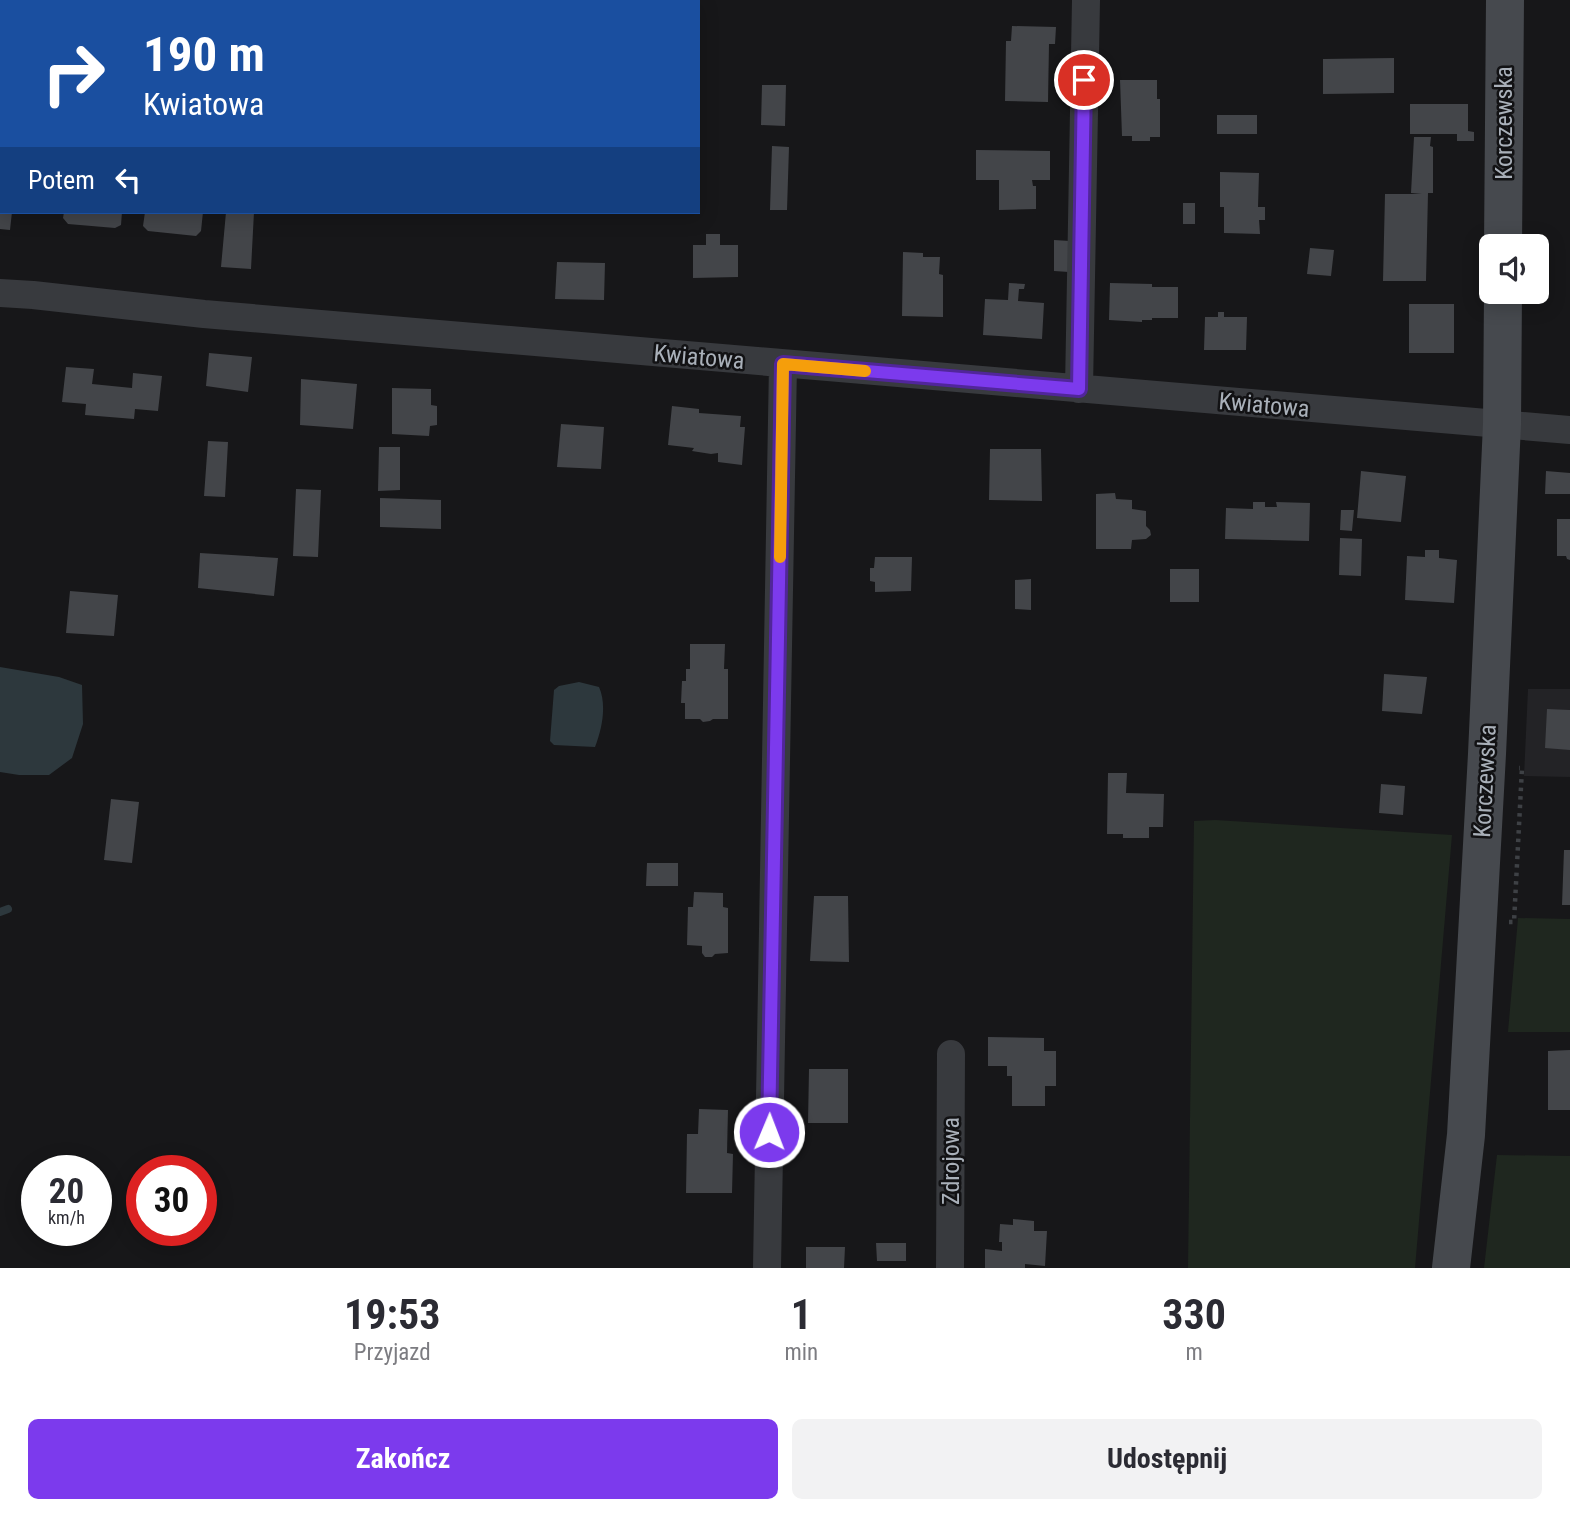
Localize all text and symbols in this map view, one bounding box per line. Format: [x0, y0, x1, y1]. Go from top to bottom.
text: 190 m [143, 26, 265, 83]
icon: right [28, 28, 119, 119]
pin [1054, 50, 1114, 110]
icon: arrive [1065, 61, 1103, 99]
street label: Korczewska [1490, 66, 1518, 180]
text: Kwiatowa [143, 85, 264, 123]
icon: left [109, 161, 147, 199]
text: Potem [28, 165, 95, 195]
map controls [1479, 234, 1549, 304]
button: sound [1479, 234, 1549, 304]
street label: Kwiatowa [652, 339, 746, 375]
street label: Kwiatowa [1217, 387, 1311, 423]
street label: Korczewska [1468, 724, 1502, 838]
position arrow [732, 1095, 806, 1169]
street label: Zdrojowa [937, 1117, 965, 1205]
speed limit sign: 30 [126, 1155, 217, 1246]
text: 20 [49, 1171, 84, 1212]
text: km/h [48, 1207, 85, 1228]
text: 19:53 [344, 1290, 440, 1339]
text: 1 [791, 1290, 812, 1339]
text: 330 [1162, 1290, 1226, 1339]
text: Przyjazd [354, 1339, 431, 1366]
text: min [784, 1339, 818, 1366]
text: m [1185, 1339, 1203, 1366]
button: Zakończ [28, 1419, 778, 1499]
button: Udostępnij [792, 1419, 1542, 1499]

